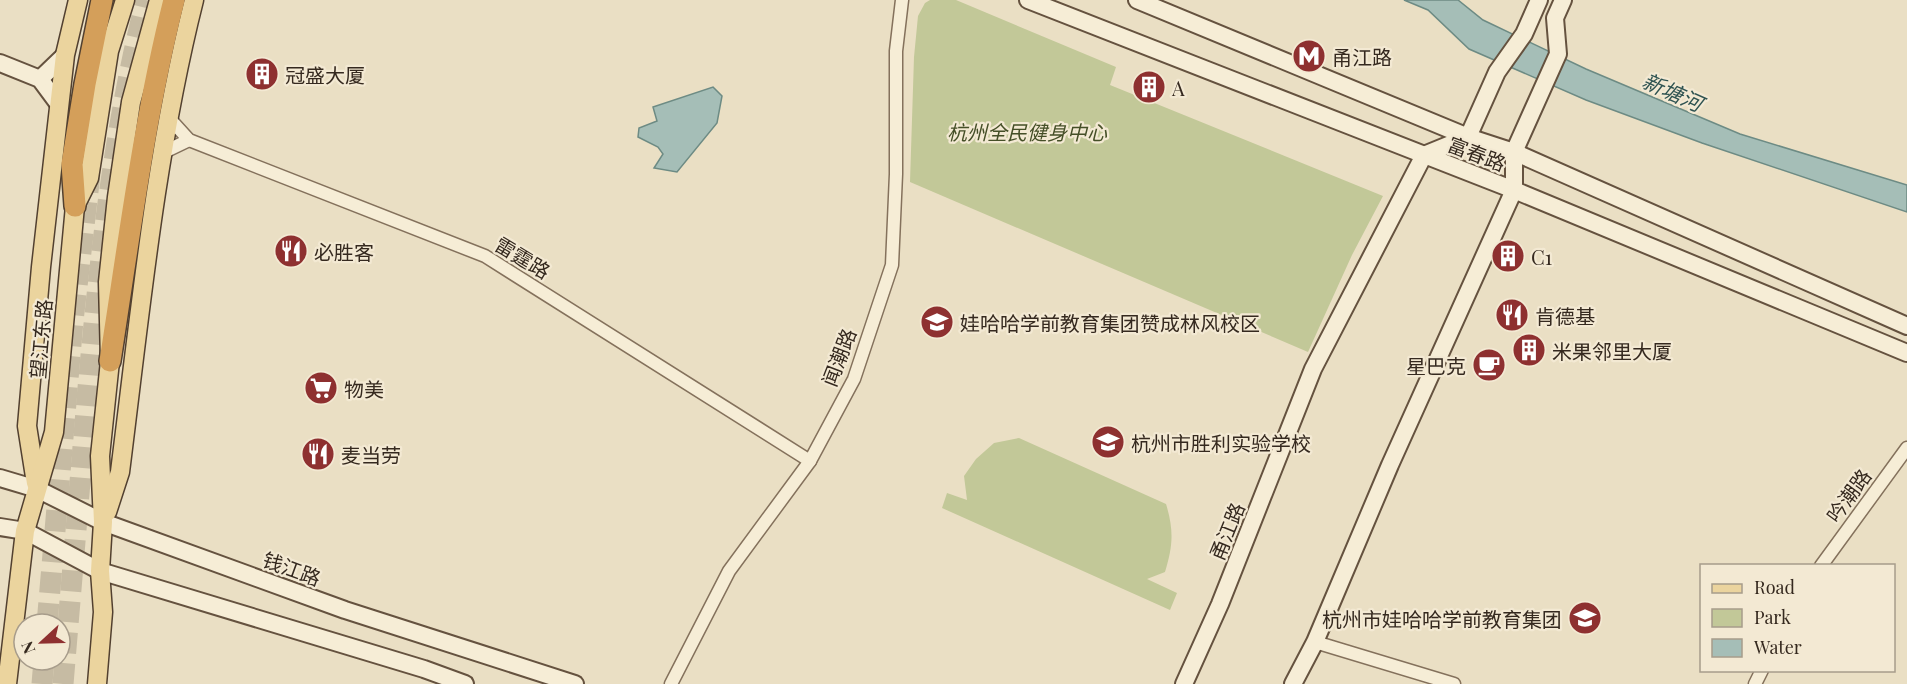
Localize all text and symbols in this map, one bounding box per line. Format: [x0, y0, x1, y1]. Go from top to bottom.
metro station icon: 甬江路 [1291, 38, 1327, 74]
place label: 甬江路 [1332, 43, 1392, 70]
building icon: 冠盛大厦 [244, 56, 280, 92]
place label: 冠盛大厦 [285, 61, 365, 88]
water label: 新塘河 [1639, 65, 1711, 118]
building icon: A [1131, 69, 1167, 105]
place label: A [1171, 74, 1185, 101]
park label: 杭州全民健身中心 [947, 118, 1108, 145]
street label: 富春路 [1444, 130, 1510, 176]
street label: 雷霆路 [490, 230, 556, 284]
restaurant icon: 必胜客 [273, 233, 309, 269]
place label: 必胜客 [314, 238, 374, 265]
building icon: C1 [1490, 238, 1526, 274]
place label: C1 [1531, 243, 1552, 270]
restaurant icon: 肯德基 [1494, 297, 1530, 333]
street label: 望江东路 [23, 298, 57, 380]
place label: 肯德基 [1535, 302, 1595, 329]
school or university icon: 娃哈哈学前教育集团赞成林风校区 [919, 304, 955, 340]
place label: 娃哈哈学前教育集团赞成林风校区 [960, 309, 1260, 336]
street label: 闻潮路 [815, 324, 861, 390]
building icon: 米果邻里大厦 [1511, 332, 1547, 368]
place label: 米果邻里大厦 [1552, 337, 1672, 364]
cafe icon: 星巴克 [1471, 347, 1507, 383]
place label: 星巴克 [1406, 352, 1466, 379]
supermarket icon: 物美 [303, 370, 339, 406]
place label: 物美 [344, 375, 384, 402]
school or university icon: 杭州市胜利实验学校 [1090, 424, 1126, 460]
place label: 杭州市胜利实验学校 [1131, 429, 1311, 456]
restaurant icon: 麦当劳 [300, 436, 336, 472]
place label: 麦当劳 [341, 441, 401, 468]
street label: 吟潮路 [1819, 463, 1877, 527]
street label: 甬江路 [1202, 498, 1250, 564]
street label: 钱江路 [259, 545, 325, 591]
legend [1700, 564, 1895, 672]
text: Road [1754, 575, 1795, 599]
school or university icon: 杭州市娃哈哈学前教育集团 [1567, 600, 1603, 636]
place label: 杭州市娃哈哈学前教育集团 [1322, 605, 1562, 632]
text: Park [1754, 605, 1791, 629]
north arrow [12, 612, 72, 672]
text: Water [1753, 635, 1802, 659]
text: N [16, 638, 40, 657]

